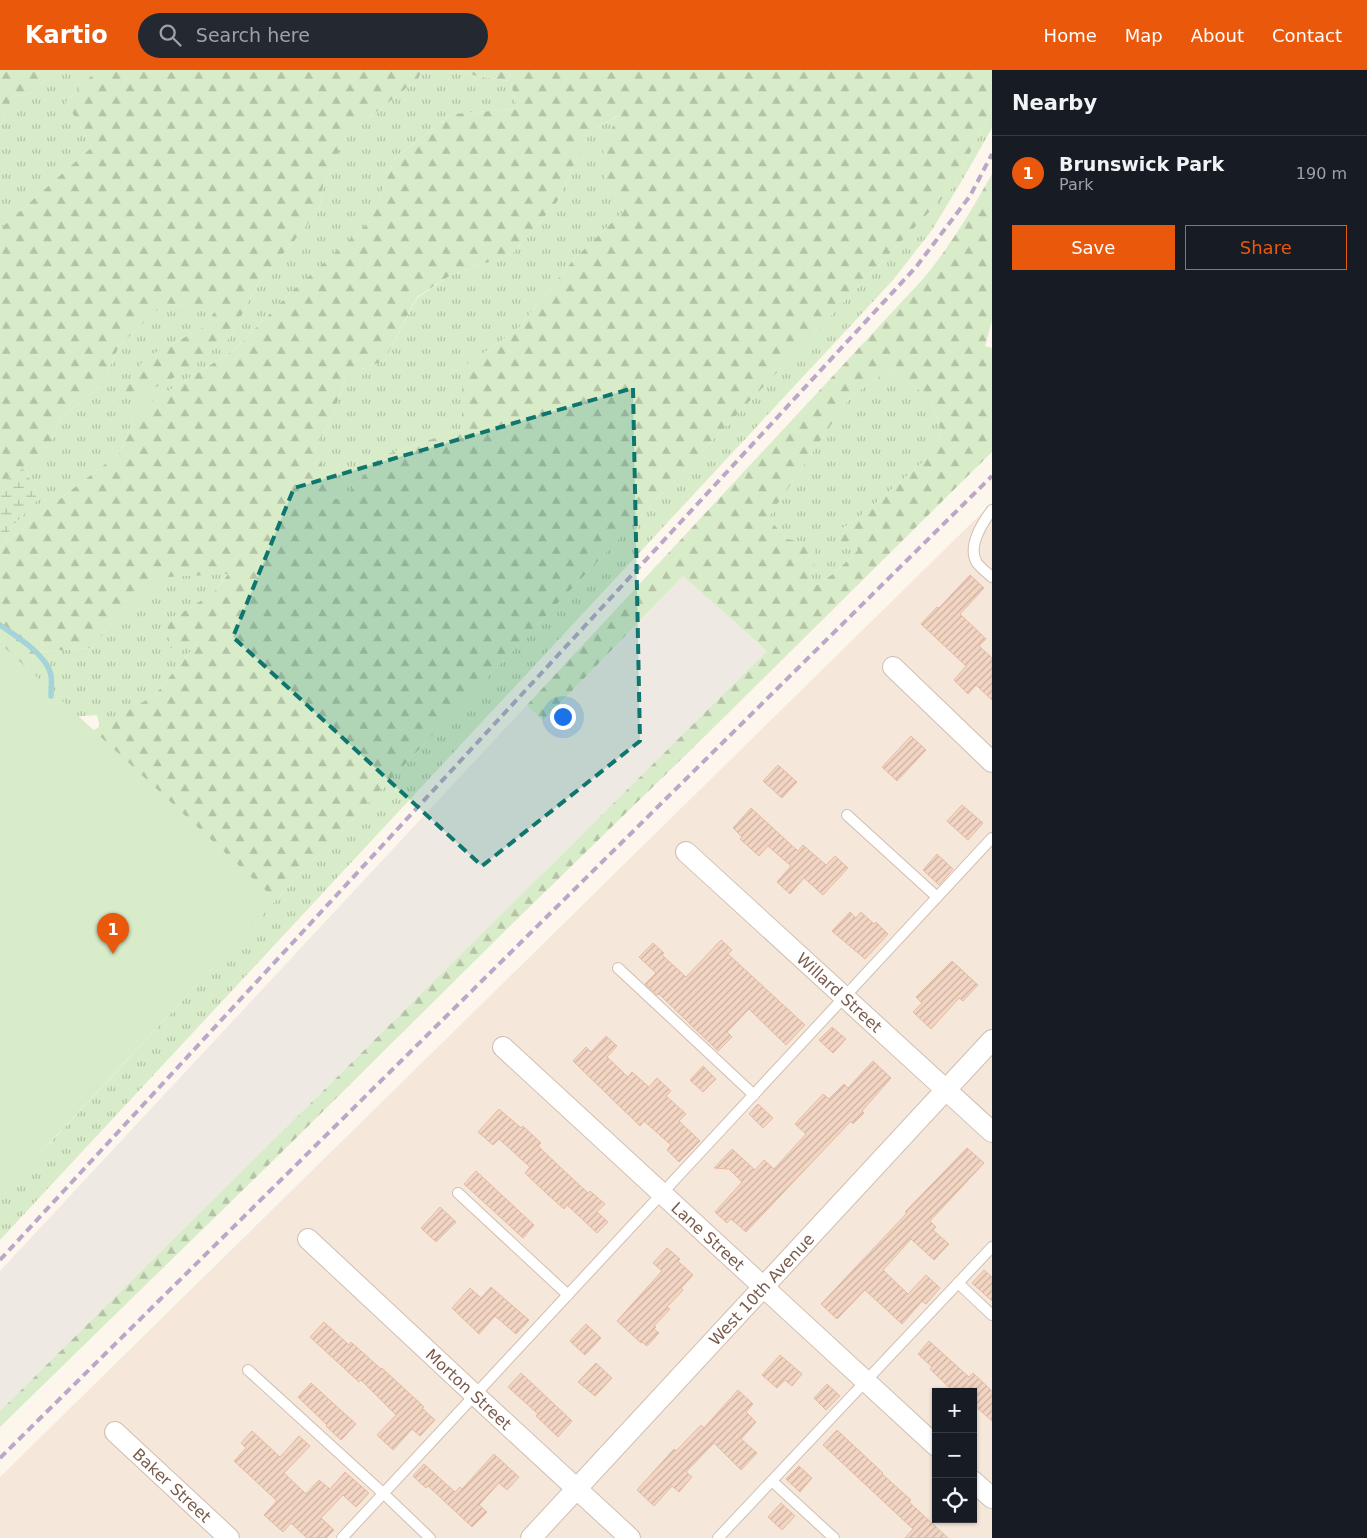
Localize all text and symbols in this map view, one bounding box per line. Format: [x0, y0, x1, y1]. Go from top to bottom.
search box [138, 13, 488, 58]
text: Kartio [25, 21, 108, 49]
icon: search [156, 21, 184, 49]
text: Search here [196, 24, 310, 46]
text: Home [1044, 25, 1097, 46]
text: Map [1125, 25, 1163, 46]
text: About [1191, 25, 1244, 46]
text: Contact [1272, 25, 1342, 46]
text: Nearby [1012, 91, 1097, 115]
text: Brunswick Park [1059, 153, 1224, 175]
text: 1 [1022, 164, 1034, 183]
text: 190 m [1296, 164, 1347, 183]
text: Park [1059, 175, 1094, 194]
button: Save [1012, 225, 1175, 270]
button: Share [1185, 225, 1347, 270]
your location [550, 704, 576, 730]
pin: 1 [97, 913, 129, 954]
street label: Willard Street [793, 949, 886, 1037]
street label: Lane Street [667, 1198, 748, 1275]
street label: West 10th Avenue [705, 1230, 818, 1350]
street label: Morton Street [422, 1345, 515, 1434]
map controls [932, 1388, 977, 1523]
button: + [932, 1388, 977, 1433]
button: − [932, 1433, 977, 1478]
street label: Baker Street [129, 1445, 215, 1526]
button: locate [932, 1478, 977, 1523]

